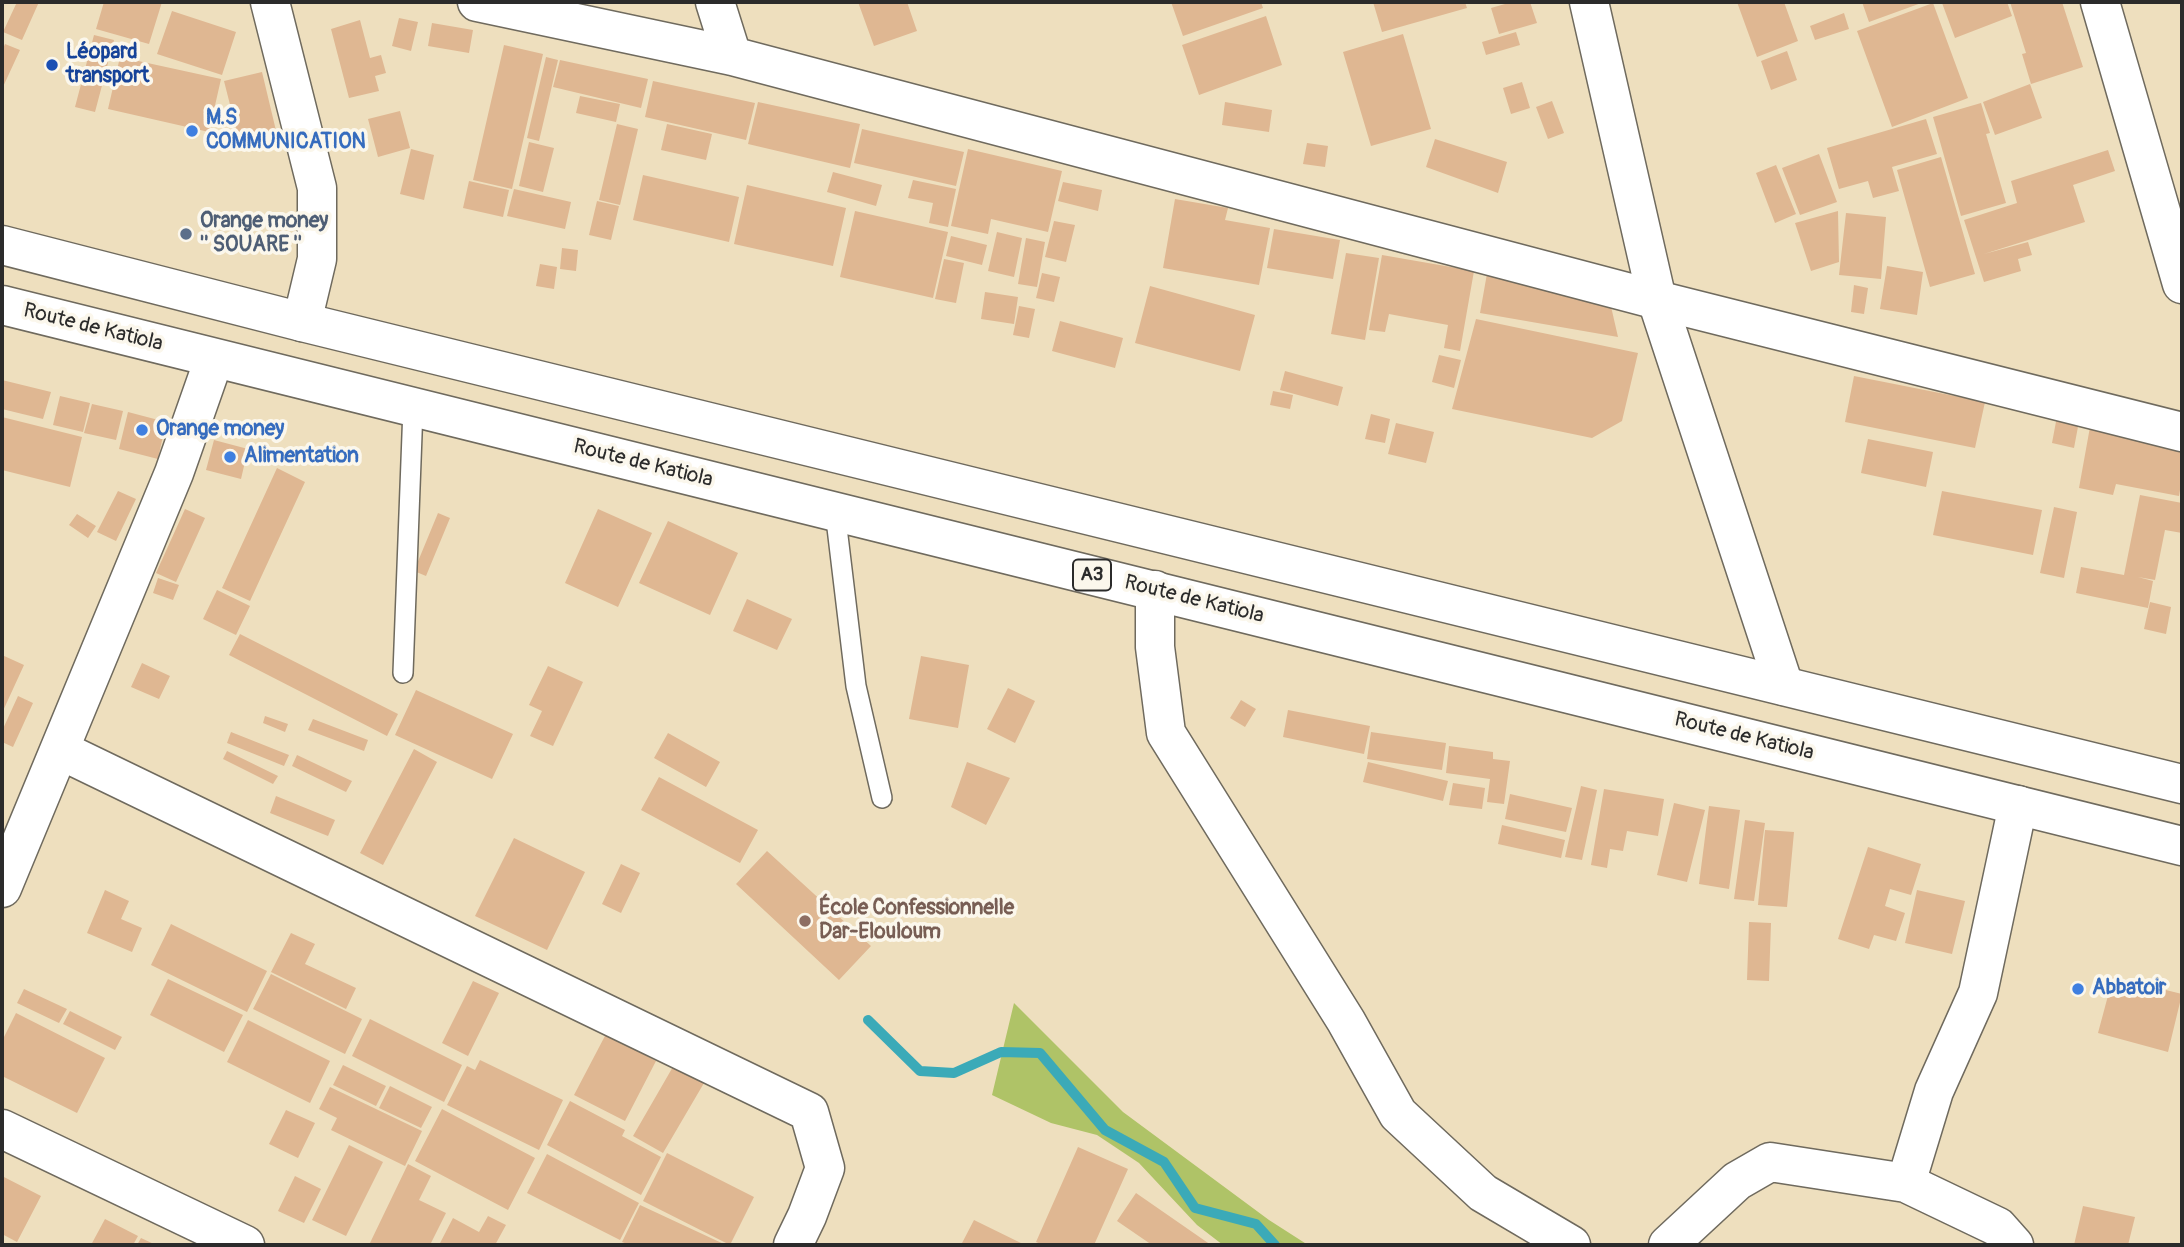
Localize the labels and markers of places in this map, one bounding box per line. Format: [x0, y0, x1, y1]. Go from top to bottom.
place label: Léopard transport [66, 40, 149, 90]
marker: Léopard transport [44, 57, 60, 73]
place label: M.S COMMUNICATION [206, 106, 366, 156]
marker: M.S COMMUNICATION [184, 123, 200, 139]
place label: Orange money '' SOUARE '' [200, 209, 328, 259]
marker: Orange money '' SOUARE '' [178, 226, 194, 242]
place label: Orange money [156, 417, 284, 443]
marker: Orange money [134, 422, 150, 438]
place label: Alimentation [244, 444, 359, 470]
marker: Alimentation [222, 449, 238, 465]
place label: École Confessionnelle Dar-Elouloum [819, 896, 1014, 946]
marker: École Confessionnelle Dar-Elouloum [797, 913, 813, 929]
place label: Abbatoir [2092, 976, 2166, 1002]
marker: Abbatoir [2070, 981, 2086, 997]

